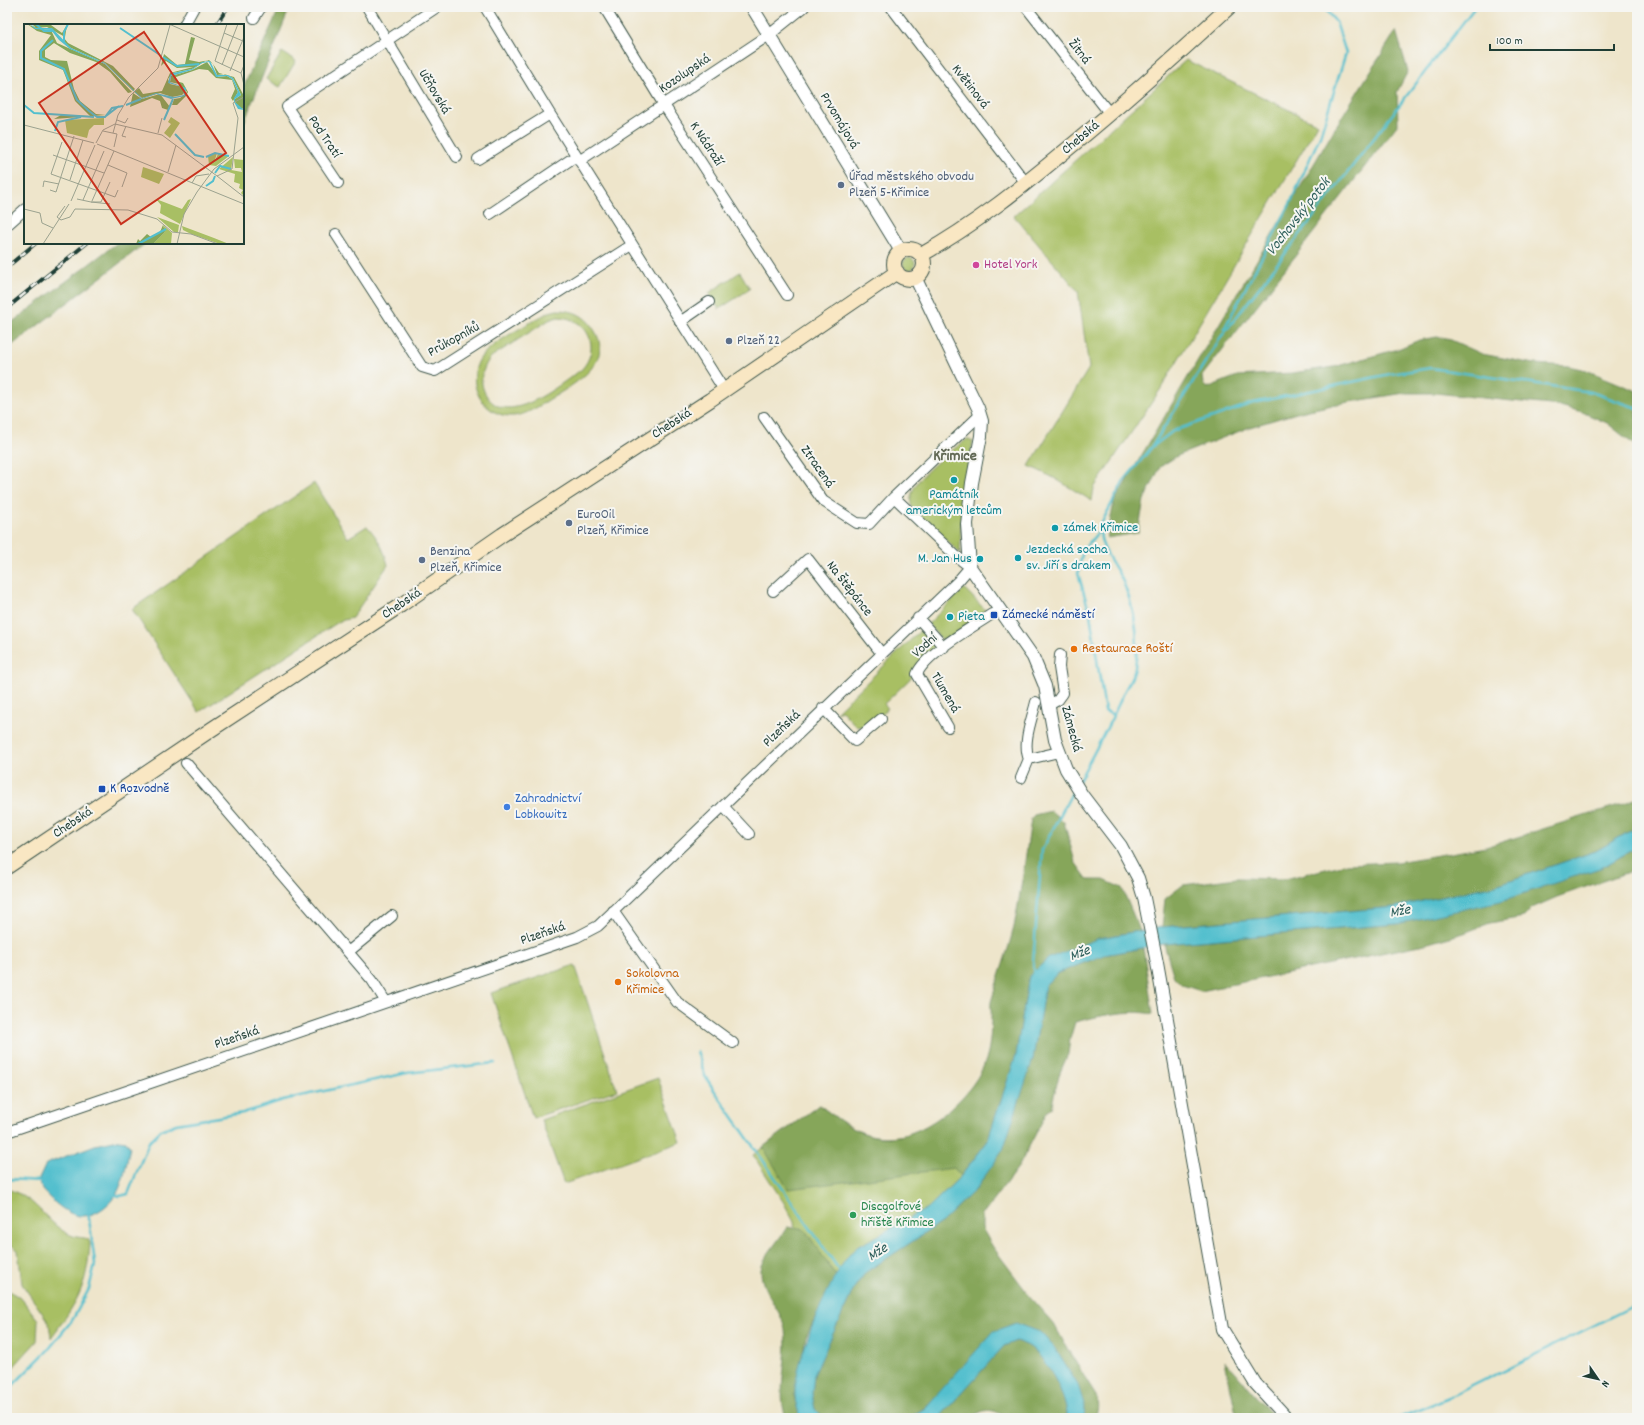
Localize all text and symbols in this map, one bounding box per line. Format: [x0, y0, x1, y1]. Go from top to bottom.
inset map [24, 24, 244, 244]
scale bar [1490, 26, 1614, 52]
text: 100 m [1496, 33, 1523, 50]
street label: Žitná [1063, 35, 1095, 69]
street label: Kozolupská [655, 49, 715, 99]
street label: Květinová [946, 61, 994, 113]
street label: Učňovská [413, 66, 455, 118]
street label: Prvomájová [814, 89, 864, 153]
street label: Pod Tratí [302, 112, 346, 163]
street label: Chebská [1058, 116, 1104, 160]
street label: K Nádraží [684, 118, 729, 171]
place label: Úřad městského obvodu Plzeň 5-Křimice [849, 167, 974, 203]
water label: Vochovský potok [1262, 172, 1338, 261]
marker: Úřad městského obvodu Plzeň 5-Křimice [836, 180, 846, 190]
place label: Hotel York [984, 255, 1038, 275]
marker: Hotel York [971, 260, 981, 270]
street label: Průkopníků [424, 317, 484, 363]
place label: Plzeň 22 [737, 331, 780, 351]
marker: Plzeň 22 [724, 336, 734, 346]
street label: Chebská [648, 404, 696, 444]
street label: Ztracená [795, 441, 839, 493]
district label: Křimice [933, 445, 977, 468]
marker: Památník americkým letcům [949, 475, 959, 485]
place label: Památník americkým letcům [906, 485, 1002, 521]
place label: EuroOil Plzeň, Křimice [577, 505, 649, 541]
marker: EuroOil Plzeň, Křimice [564, 518, 574, 528]
place label: zámek Křimice [1063, 518, 1138, 538]
marker: zámek Křimice [1050, 523, 1060, 533]
place label: Jezdecká socha sv. Jiří s drakem [1026, 540, 1111, 576]
place label: Benzina Plzeň, Křimice [430, 542, 502, 578]
place label: M. Jan Hus [918, 549, 972, 569]
marker: Jezdecká socha sv. Jiří s drakem [1013, 553, 1023, 563]
marker: M. Jan Hus [975, 554, 985, 564]
marker: Benzina Plzeň, Křimice [417, 555, 427, 565]
street label: Na Štěpánce [821, 557, 877, 621]
street label: Chebská [378, 583, 426, 625]
place label: Zámecké náměstí [1002, 605, 1096, 625]
place label: Pieta [958, 607, 985, 627]
marker: Zámecké náměstí [989, 610, 999, 620]
marker: Pieta [945, 612, 955, 622]
street label: Vodní [908, 628, 943, 663]
place label: Restaurace Roští [1082, 639, 1174, 659]
marker: Restaurace Roští [1069, 644, 1079, 654]
street label: Tlumená [925, 669, 965, 717]
street label: Zámecká [1055, 704, 1087, 754]
street label: Plzeňská [758, 706, 806, 752]
place label: K Rozvodně [110, 779, 169, 799]
marker: K Rozvodně [97, 784, 107, 794]
place label: Zahradnictví Lobkowitz [515, 789, 582, 825]
street label: Chebská [49, 802, 97, 844]
marker: Zahradnictví Lobkowitz [502, 802, 512, 812]
water label: Mže [1388, 899, 1413, 925]
street label: Plzeňská [518, 917, 568, 951]
water label: Mže [1066, 940, 1095, 968]
place label: Sokolovna Křimice [626, 964, 679, 1000]
marker: Sokolovna Křimice [613, 977, 623, 987]
street label: Plzeňská [212, 1021, 262, 1055]
place label: Discgolfové hřiště Křimice [861, 1197, 934, 1233]
marker: Discgolfové hřiště Křimice [848, 1210, 858, 1220]
water label: Mže [863, 1237, 894, 1268]
north arrow [1578, 1359, 1618, 1399]
text: N [1596, 1377, 1613, 1391]

